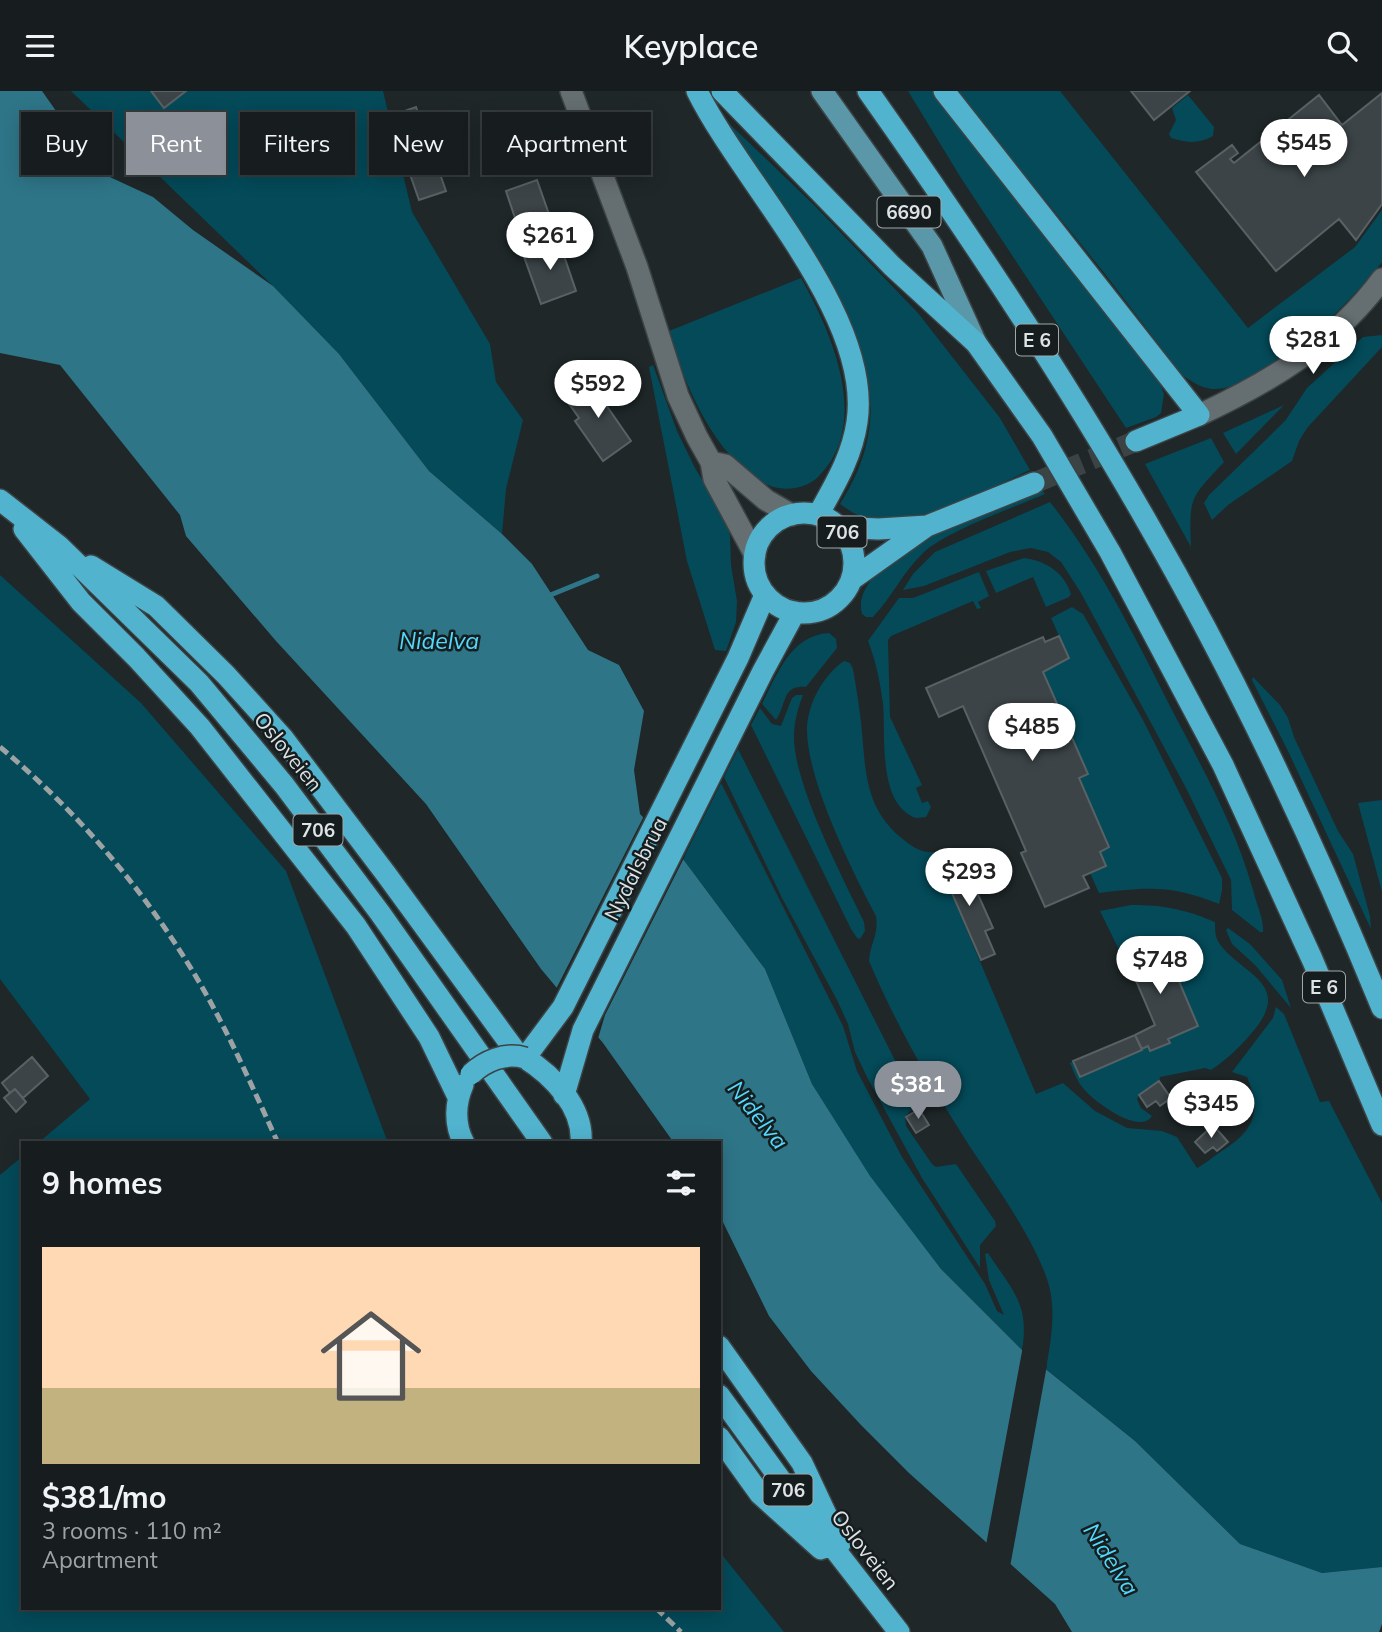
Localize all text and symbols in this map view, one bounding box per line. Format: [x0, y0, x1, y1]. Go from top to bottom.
text: Keyplace [624, 26, 758, 66]
icon: menu [21, 27, 59, 65]
icon: search [1323, 27, 1361, 65]
chip: Buy [21, 112, 112, 175]
chip: Rent [126, 112, 226, 175]
chip: Filters [240, 112, 355, 175]
chip: New [369, 112, 468, 175]
chip: Apartment [482, 112, 651, 175]
pin: $545 [1263, 119, 1345, 179]
text: $545 [1276, 127, 1332, 156]
road number: 6690 [878, 196, 940, 227]
pin: $261 [509, 213, 591, 272]
text: $261 [522, 220, 578, 249]
pin: $281 [1272, 317, 1354, 376]
road number: E 6 [1016, 324, 1058, 355]
text: $281 [1285, 324, 1341, 353]
pin: $592 [557, 361, 639, 420]
text: $592 [570, 368, 626, 397]
road number: 706 [818, 517, 866, 547]
water label: Nidelva [399, 626, 479, 655]
pin: $485 [991, 703, 1073, 763]
street label: Osloveien [249, 706, 329, 796]
text: $485 [1004, 711, 1060, 740]
street label: Nydalsbrua [598, 813, 672, 924]
road number: 706 [294, 815, 342, 845]
pin: $293 [928, 849, 1010, 908]
text: $293 [941, 856, 997, 885]
pin: $748 [1119, 937, 1201, 996]
text: $748 [1132, 944, 1188, 973]
road number: E 6 [1303, 971, 1345, 1003]
pin: $381 [877, 1061, 959, 1121]
text: $381 [890, 1069, 946, 1098]
water label: Nidelva [722, 1074, 795, 1155]
pin: $345 [1170, 1081, 1252, 1140]
text: $345 [1183, 1088, 1239, 1117]
text: 9 homes [42, 1164, 163, 1202]
icon: filters [662, 1164, 700, 1202]
icon: home [308, 1293, 434, 1419]
road number: 706 [764, 1475, 812, 1505]
text: $381/mo [42, 1478, 166, 1516]
street label: Osloveien [826, 1504, 905, 1595]
text: 3 rooms · 110 m² [42, 1516, 222, 1545]
water label: Nidelva [1077, 1517, 1146, 1600]
text: Apartment [42, 1545, 158, 1574]

